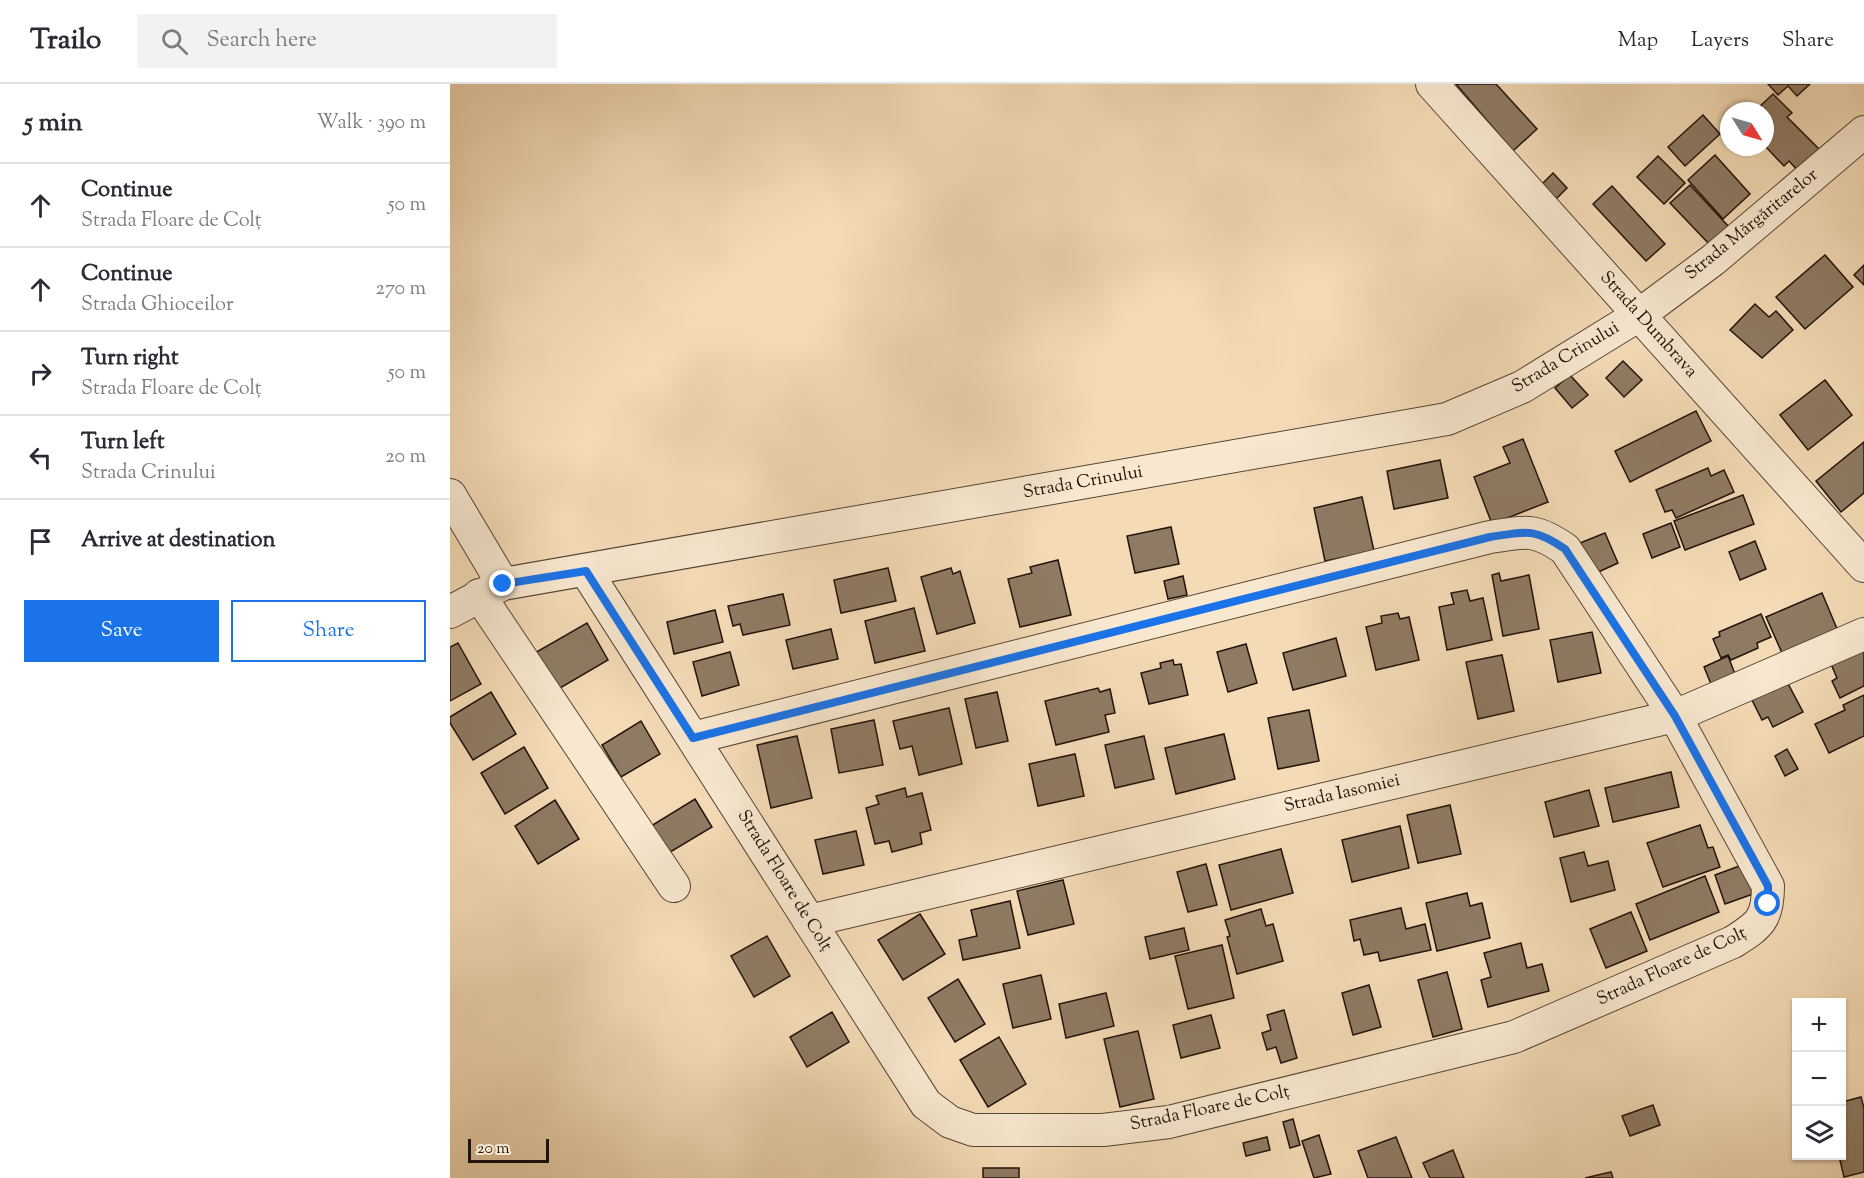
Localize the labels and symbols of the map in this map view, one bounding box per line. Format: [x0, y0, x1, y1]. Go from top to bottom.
north arrow [1720, 102, 1774, 156]
street label: Strada Mărgăritarelor [1680, 163, 1824, 287]
street label: Strada Dumbrava [1593, 266, 1703, 384]
street label: Strada Crinului [1507, 316, 1625, 400]
street label: Strada Crinului [1021, 460, 1145, 506]
route end [489, 570, 515, 596]
street label: Strada Iasomiei [1281, 768, 1403, 820]
street label: Strada Floare de Colț [730, 805, 838, 957]
route start [1754, 890, 1780, 916]
street label: Strada Floare de Colț [1593, 921, 1751, 1013]
street label: Strada Floare de Colț [1128, 1079, 1292, 1139]
scale bar [468, 1136, 549, 1164]

